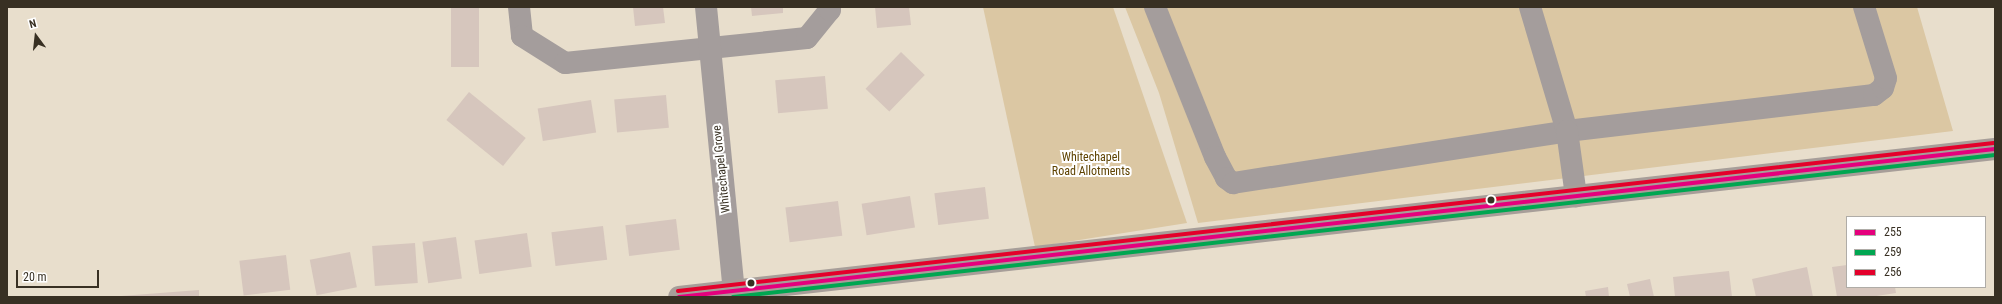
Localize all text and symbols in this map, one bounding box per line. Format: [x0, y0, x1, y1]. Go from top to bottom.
north arrow [16, 16, 56, 56]
text: N [28, 17, 38, 31]
street label: Whitechapel Grove [710, 124, 734, 214]
park label: Whitechapel Road Allotments [1052, 151, 1130, 179]
unlabelled marker [1486, 195, 1496, 205]
legend [1846, 216, 1986, 288]
text: 255 [1884, 225, 1902, 239]
text: 259 [1884, 245, 1902, 259]
scale bar [18, 262, 101, 288]
text: 256 [1884, 265, 1902, 279]
text: 20 m [23, 270, 47, 284]
unlabelled marker [746, 278, 756, 288]

